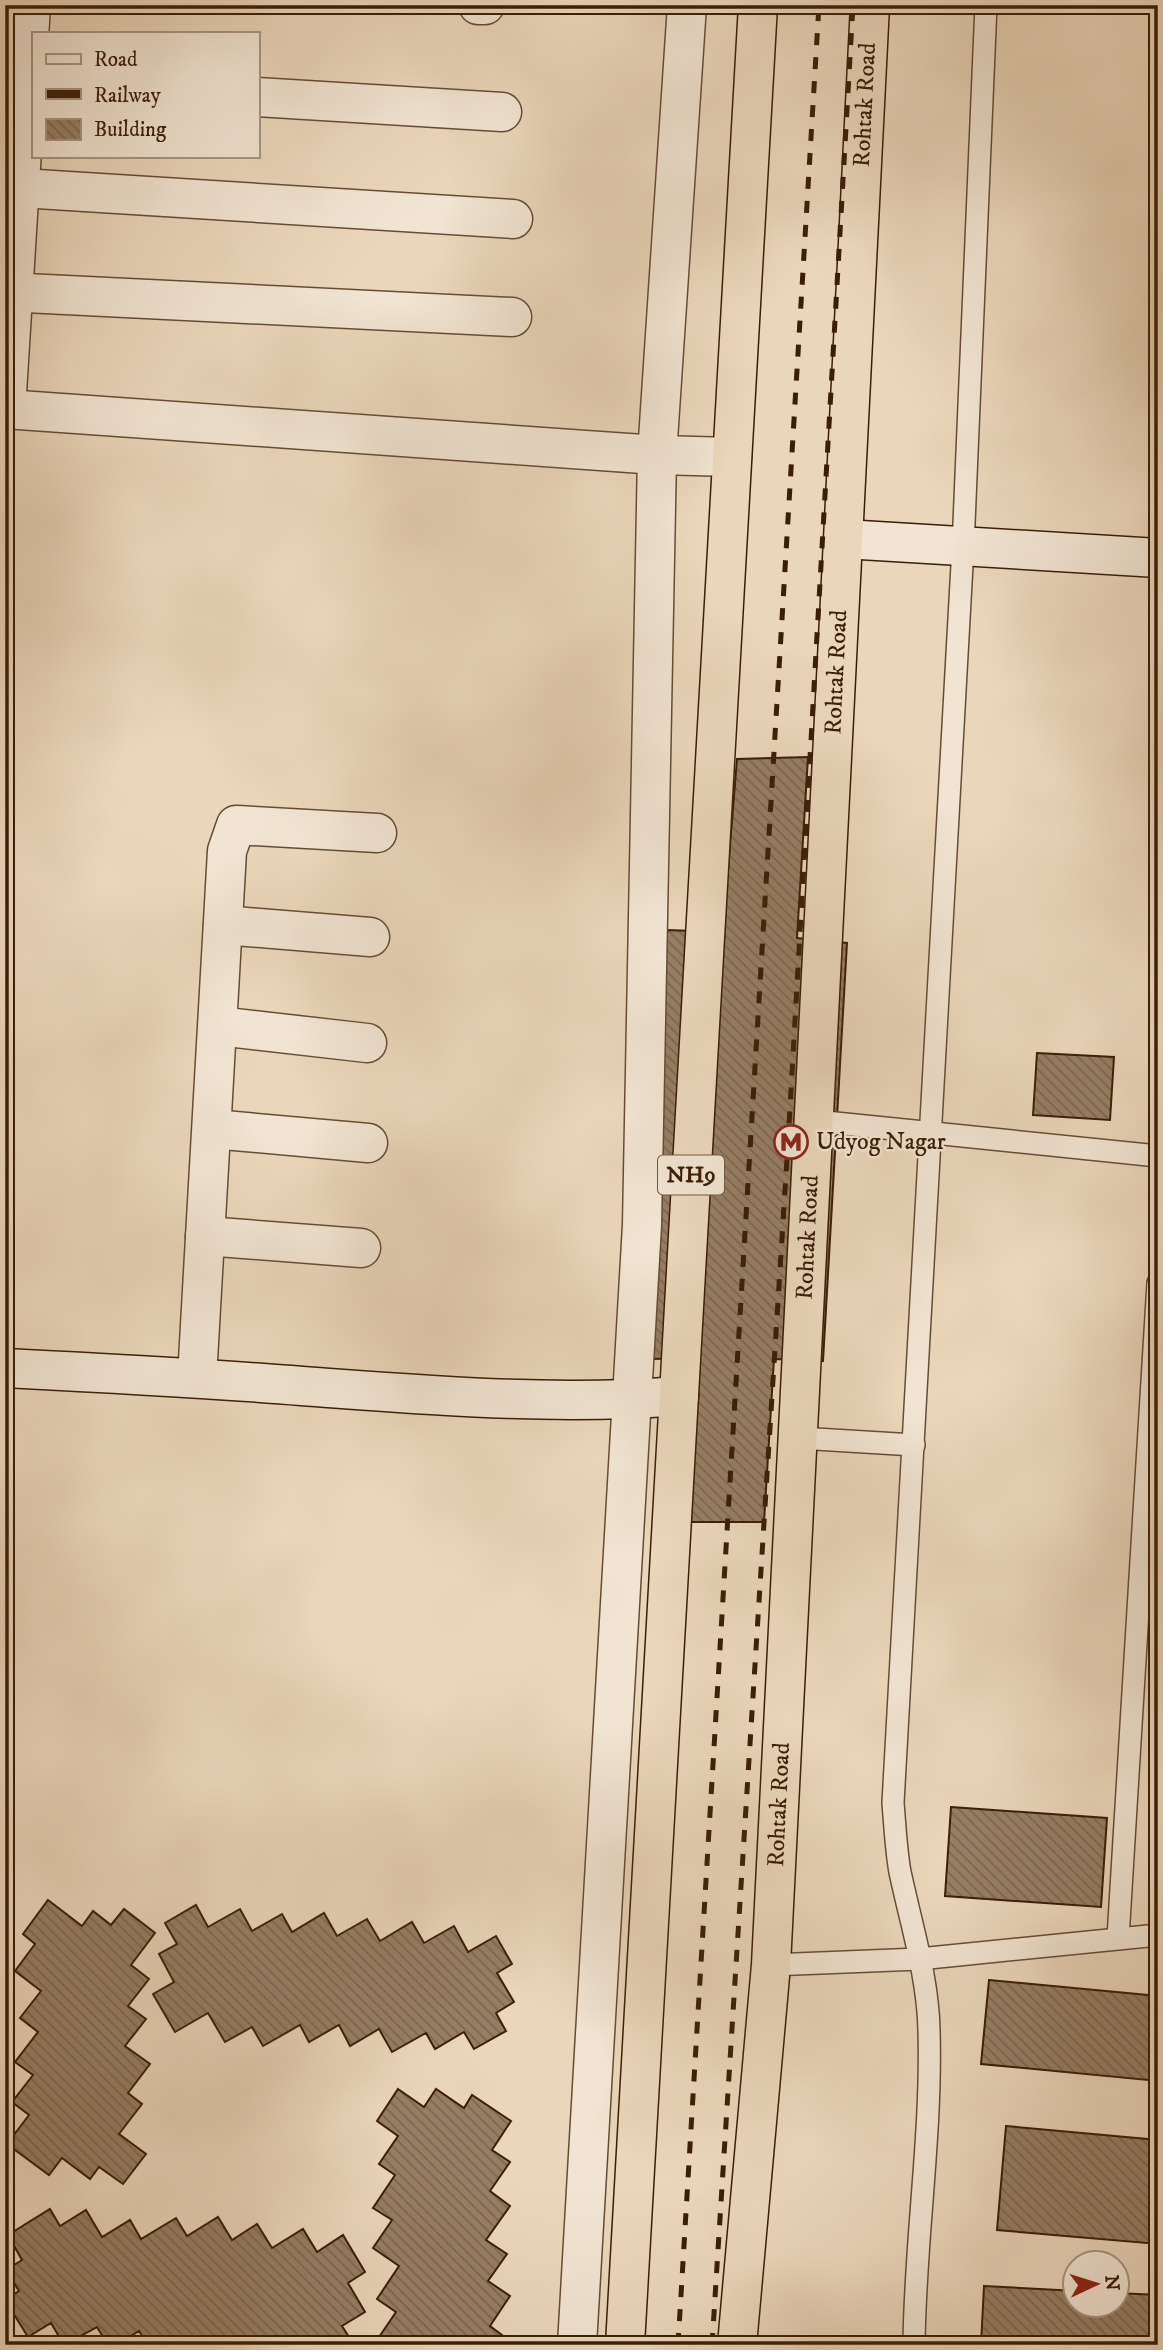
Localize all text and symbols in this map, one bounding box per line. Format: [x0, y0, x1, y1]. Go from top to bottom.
legend [32, 32, 259, 158]
street label: Rohtak Road [847, 42, 883, 168]
text: Road [94, 47, 138, 73]
text: Railway [94, 83, 162, 109]
text: Building [94, 117, 167, 143]
street label: Rohtak Road [818, 609, 854, 735]
metro station icon: Udyog Nagar [772, 1123, 810, 1161]
place label: Udyog Nagar [816, 1127, 946, 1157]
road number: NH9 [658, 1156, 724, 1194]
street label: Rohtak Road [790, 1174, 826, 1300]
street label: Rohtak Road [761, 1742, 797, 1868]
north arrow [1062, 2248, 1132, 2318]
text: N [1099, 2274, 1124, 2292]

